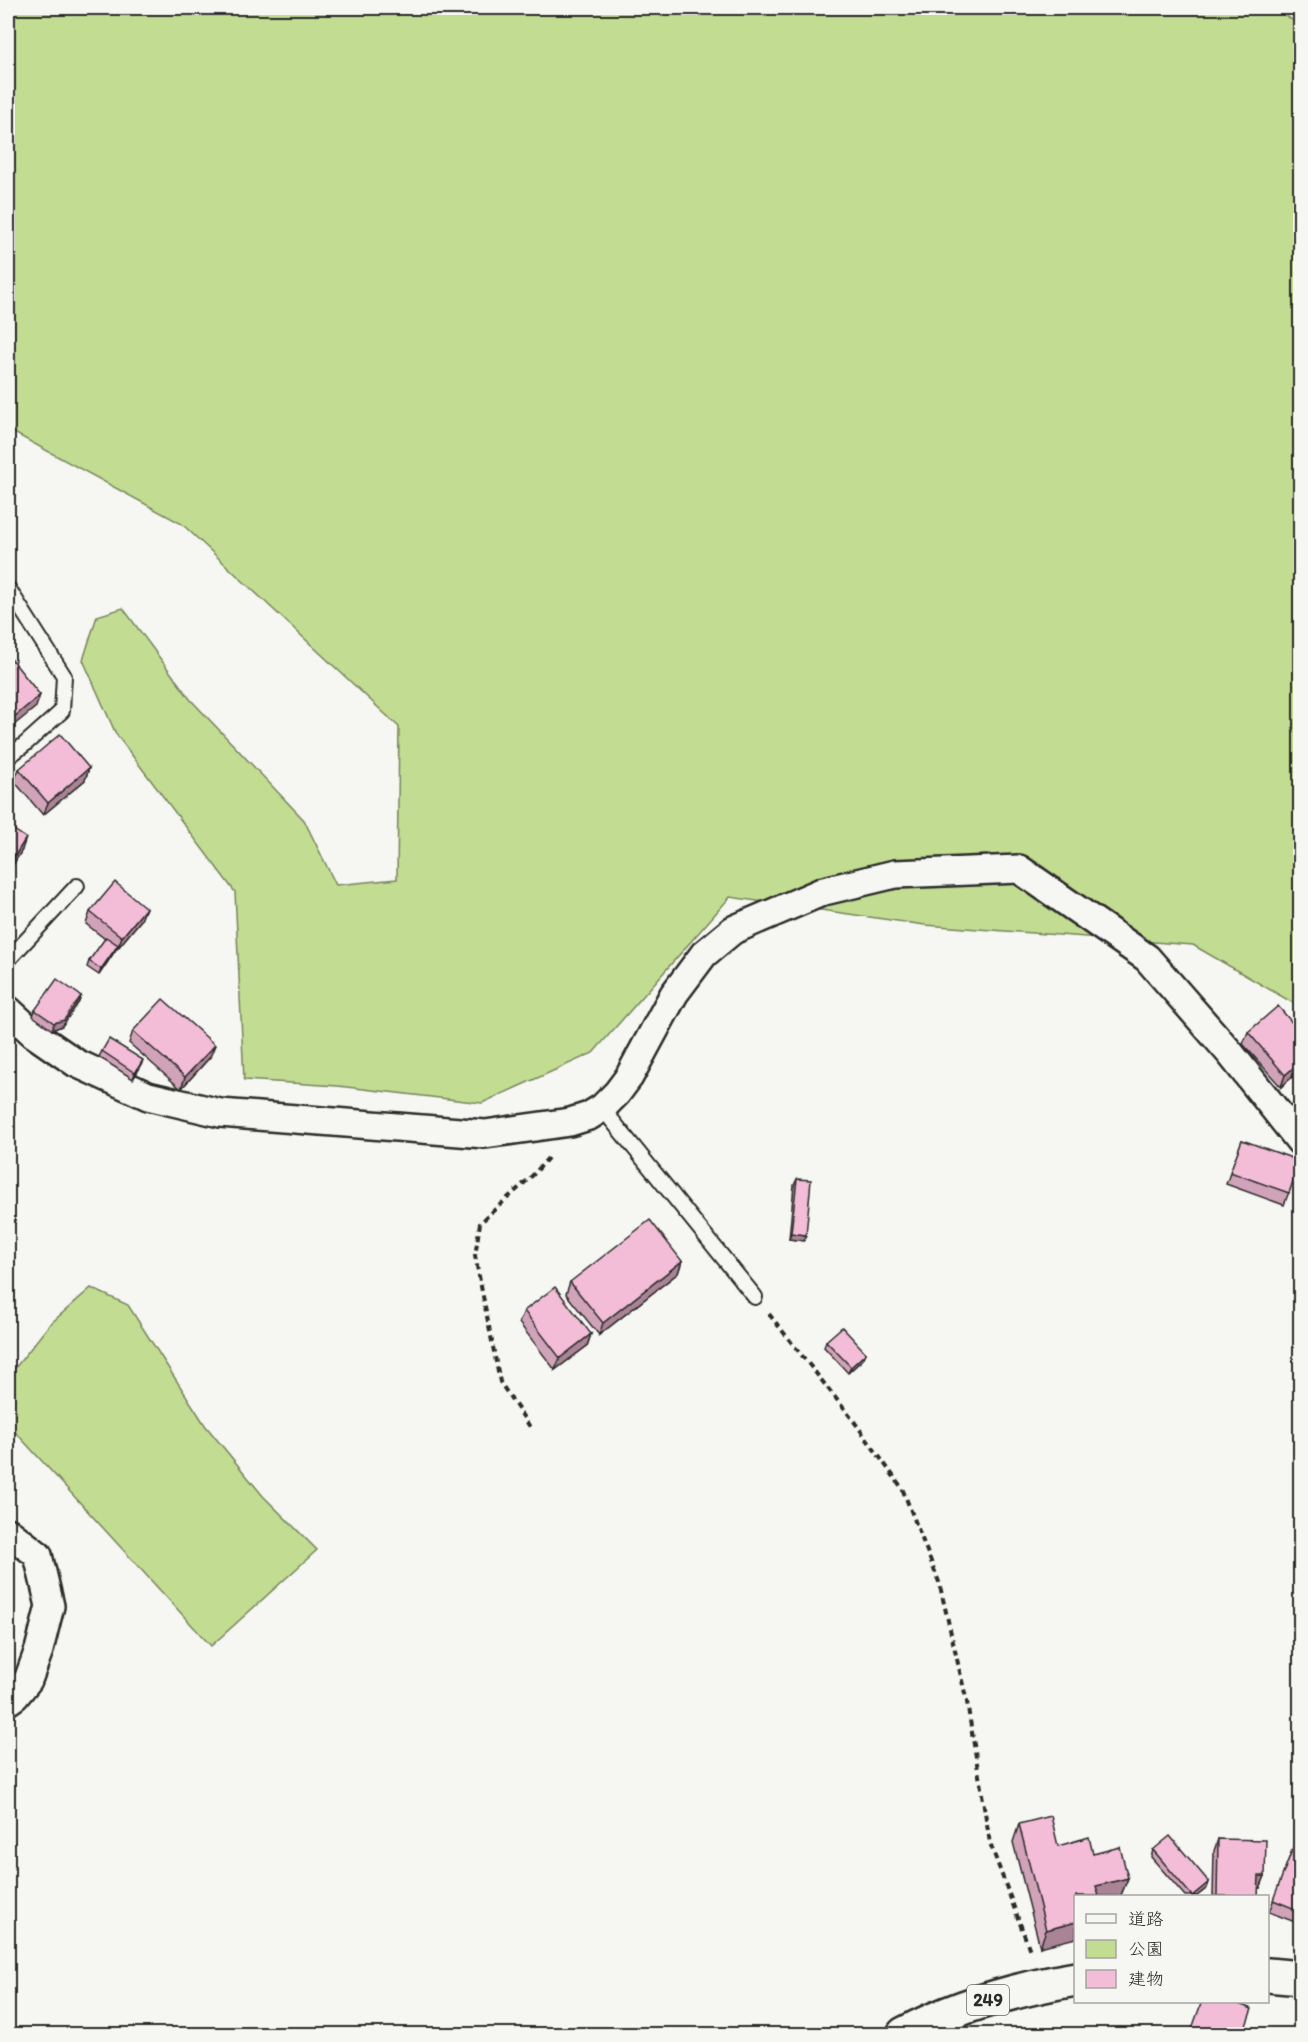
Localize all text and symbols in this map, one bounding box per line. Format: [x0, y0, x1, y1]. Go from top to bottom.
legend [1074, 1895, 1269, 2003]
text: 道路 [1128, 1908, 1164, 1930]
text: 公園 [1128, 1938, 1164, 1960]
text: 建物 [1128, 1968, 1164, 1990]
road number: 249 [967, 1985, 1009, 2015]

